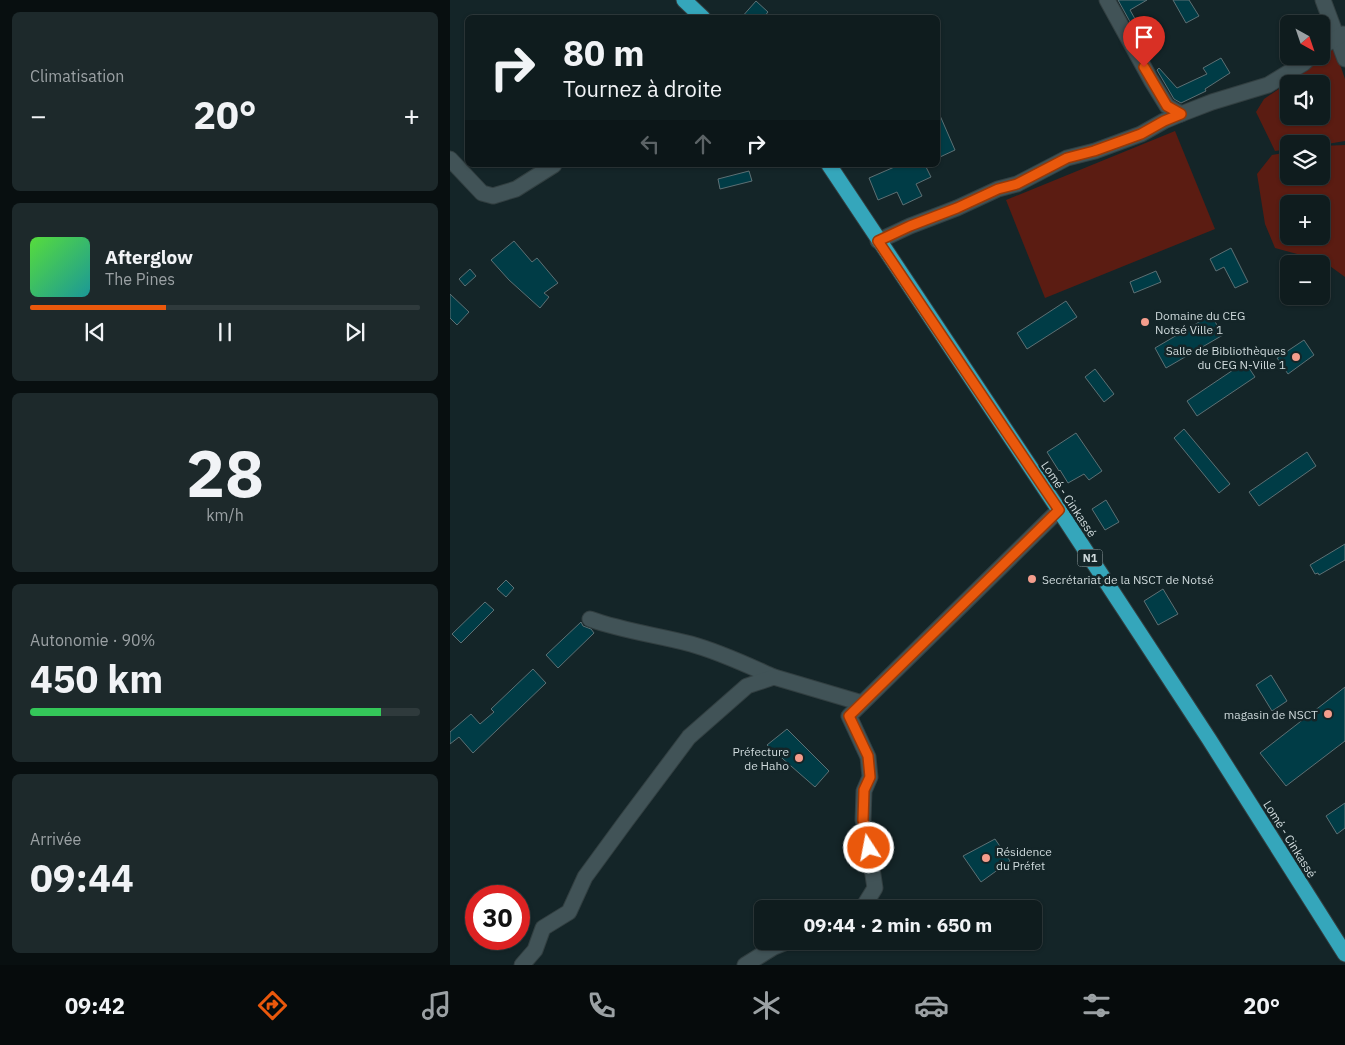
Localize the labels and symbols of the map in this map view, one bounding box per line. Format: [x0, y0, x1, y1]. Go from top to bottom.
north arrow [1280, 15, 1330, 65]
pin [1123, 16, 1165, 67]
place label: Domaine du CEG Notsé Ville 1 [1155, 308, 1245, 337]
marker: Domaine du CEG Notsé Ville 1 [1139, 316, 1151, 328]
place label: Salle de Bibliothèques du CEG N-Ville 1 [1166, 343, 1286, 372]
marker: Salle de Bibliothèques du CEG N-Ville 1 [1290, 351, 1302, 363]
street label: Lomé - Cinkassé [1038, 458, 1100, 540]
road number: N1 [1078, 550, 1102, 566]
place label: Secrétariat de la NSCT de Notsé [1042, 572, 1214, 587]
marker: Secrétariat de la NSCT de Notsé [1026, 573, 1038, 585]
place label: magasin de NSCT [1224, 707, 1318, 722]
marker: magasin de NSCT [1322, 708, 1334, 720]
place label: Préfecture de Haho [732, 744, 789, 773]
marker: Préfecture de Haho [793, 752, 805, 764]
street label: Lomé - Cinkassé [1260, 798, 1320, 881]
position arrow [842, 821, 894, 873]
place label: Résidence du Préfet [996, 844, 1052, 873]
marker: Résidence du Préfet [980, 852, 992, 864]
speed limit sign: 30 [465, 885, 530, 950]

